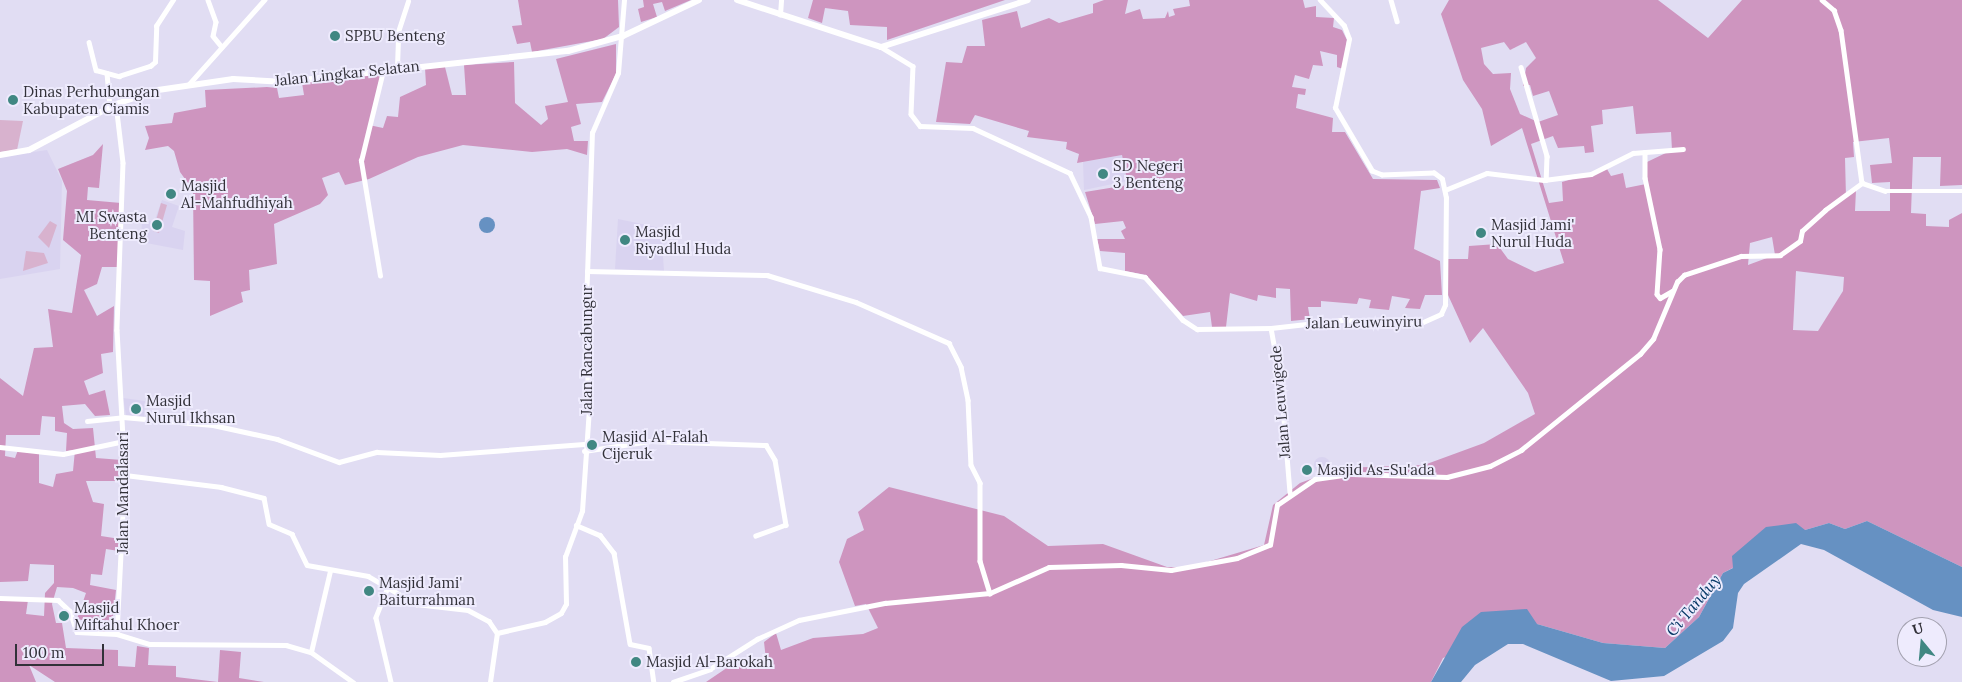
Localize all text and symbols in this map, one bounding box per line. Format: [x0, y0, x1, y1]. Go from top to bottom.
place label: SPBU Benteng [345, 27, 445, 45]
marker: SPBU Benteng [329, 30, 341, 42]
street label: Jalan Lingkar Selatan [274, 56, 420, 90]
place label: Dinas Perhubungan Kabupaten Ciamis [23, 82, 159, 117]
marker: Dinas Perhubungan Kabupaten Ciamis [7, 94, 19, 106]
place label: SD Negeri 3 Benteng [1113, 156, 1183, 191]
marker: SD Negeri 3 Benteng [1097, 168, 1109, 180]
place label: Masjid Al-Mahfudhiyah [181, 176, 293, 211]
marker: Masjid Al-Mahfudhiyah [165, 188, 177, 200]
place label: MI Swasta Benteng [76, 207, 147, 242]
place label: Masjid Jami' Nurul Huda [1491, 215, 1574, 250]
marker: MI Swasta Benteng [151, 219, 163, 231]
place label: Masjid Riyadlul Huda [635, 222, 731, 257]
marker: Masjid Jami' Nurul Huda [1475, 227, 1487, 239]
marker: Masjid Riyadlul Huda [619, 234, 631, 246]
street label: Jalan Rancabungur [578, 285, 596, 415]
street label: Jalan Leuwinyiru [1306, 312, 1422, 332]
street label: Jalan Leuwigede [1266, 345, 1294, 459]
place label: Masjid Nurul Ikhsan [146, 391, 236, 426]
marker: Masjid Nurul Ikhsan [130, 403, 142, 415]
place label: Masjid Al-Falah Cijeruk [602, 427, 708, 462]
street label: Jalan Mandalasari [114, 432, 132, 554]
marker: Masjid Al-Falah Cijeruk [586, 439, 598, 451]
place label: Masjid As-Su'ada [1317, 461, 1435, 479]
marker: Masjid As-Su'ada [1301, 464, 1313, 476]
water label: Ci Tanduy [1662, 570, 1724, 640]
place label: Masjid Jami' Baiturrahman [379, 573, 475, 608]
marker: Masjid Jami' Baiturrahman [363, 585, 375, 597]
place label: Masjid Miftahul Khoer [74, 598, 179, 633]
marker: Masjid Miftahul Khoer [58, 610, 70, 622]
north arrow [1897, 617, 1947, 667]
text: U [1910, 618, 1926, 639]
scale bar [18, 634, 106, 666]
text: 100 m [23, 643, 64, 662]
place label: Masjid Al-Barokah [646, 653, 773, 671]
marker: Masjid Al-Barokah [630, 656, 642, 668]

